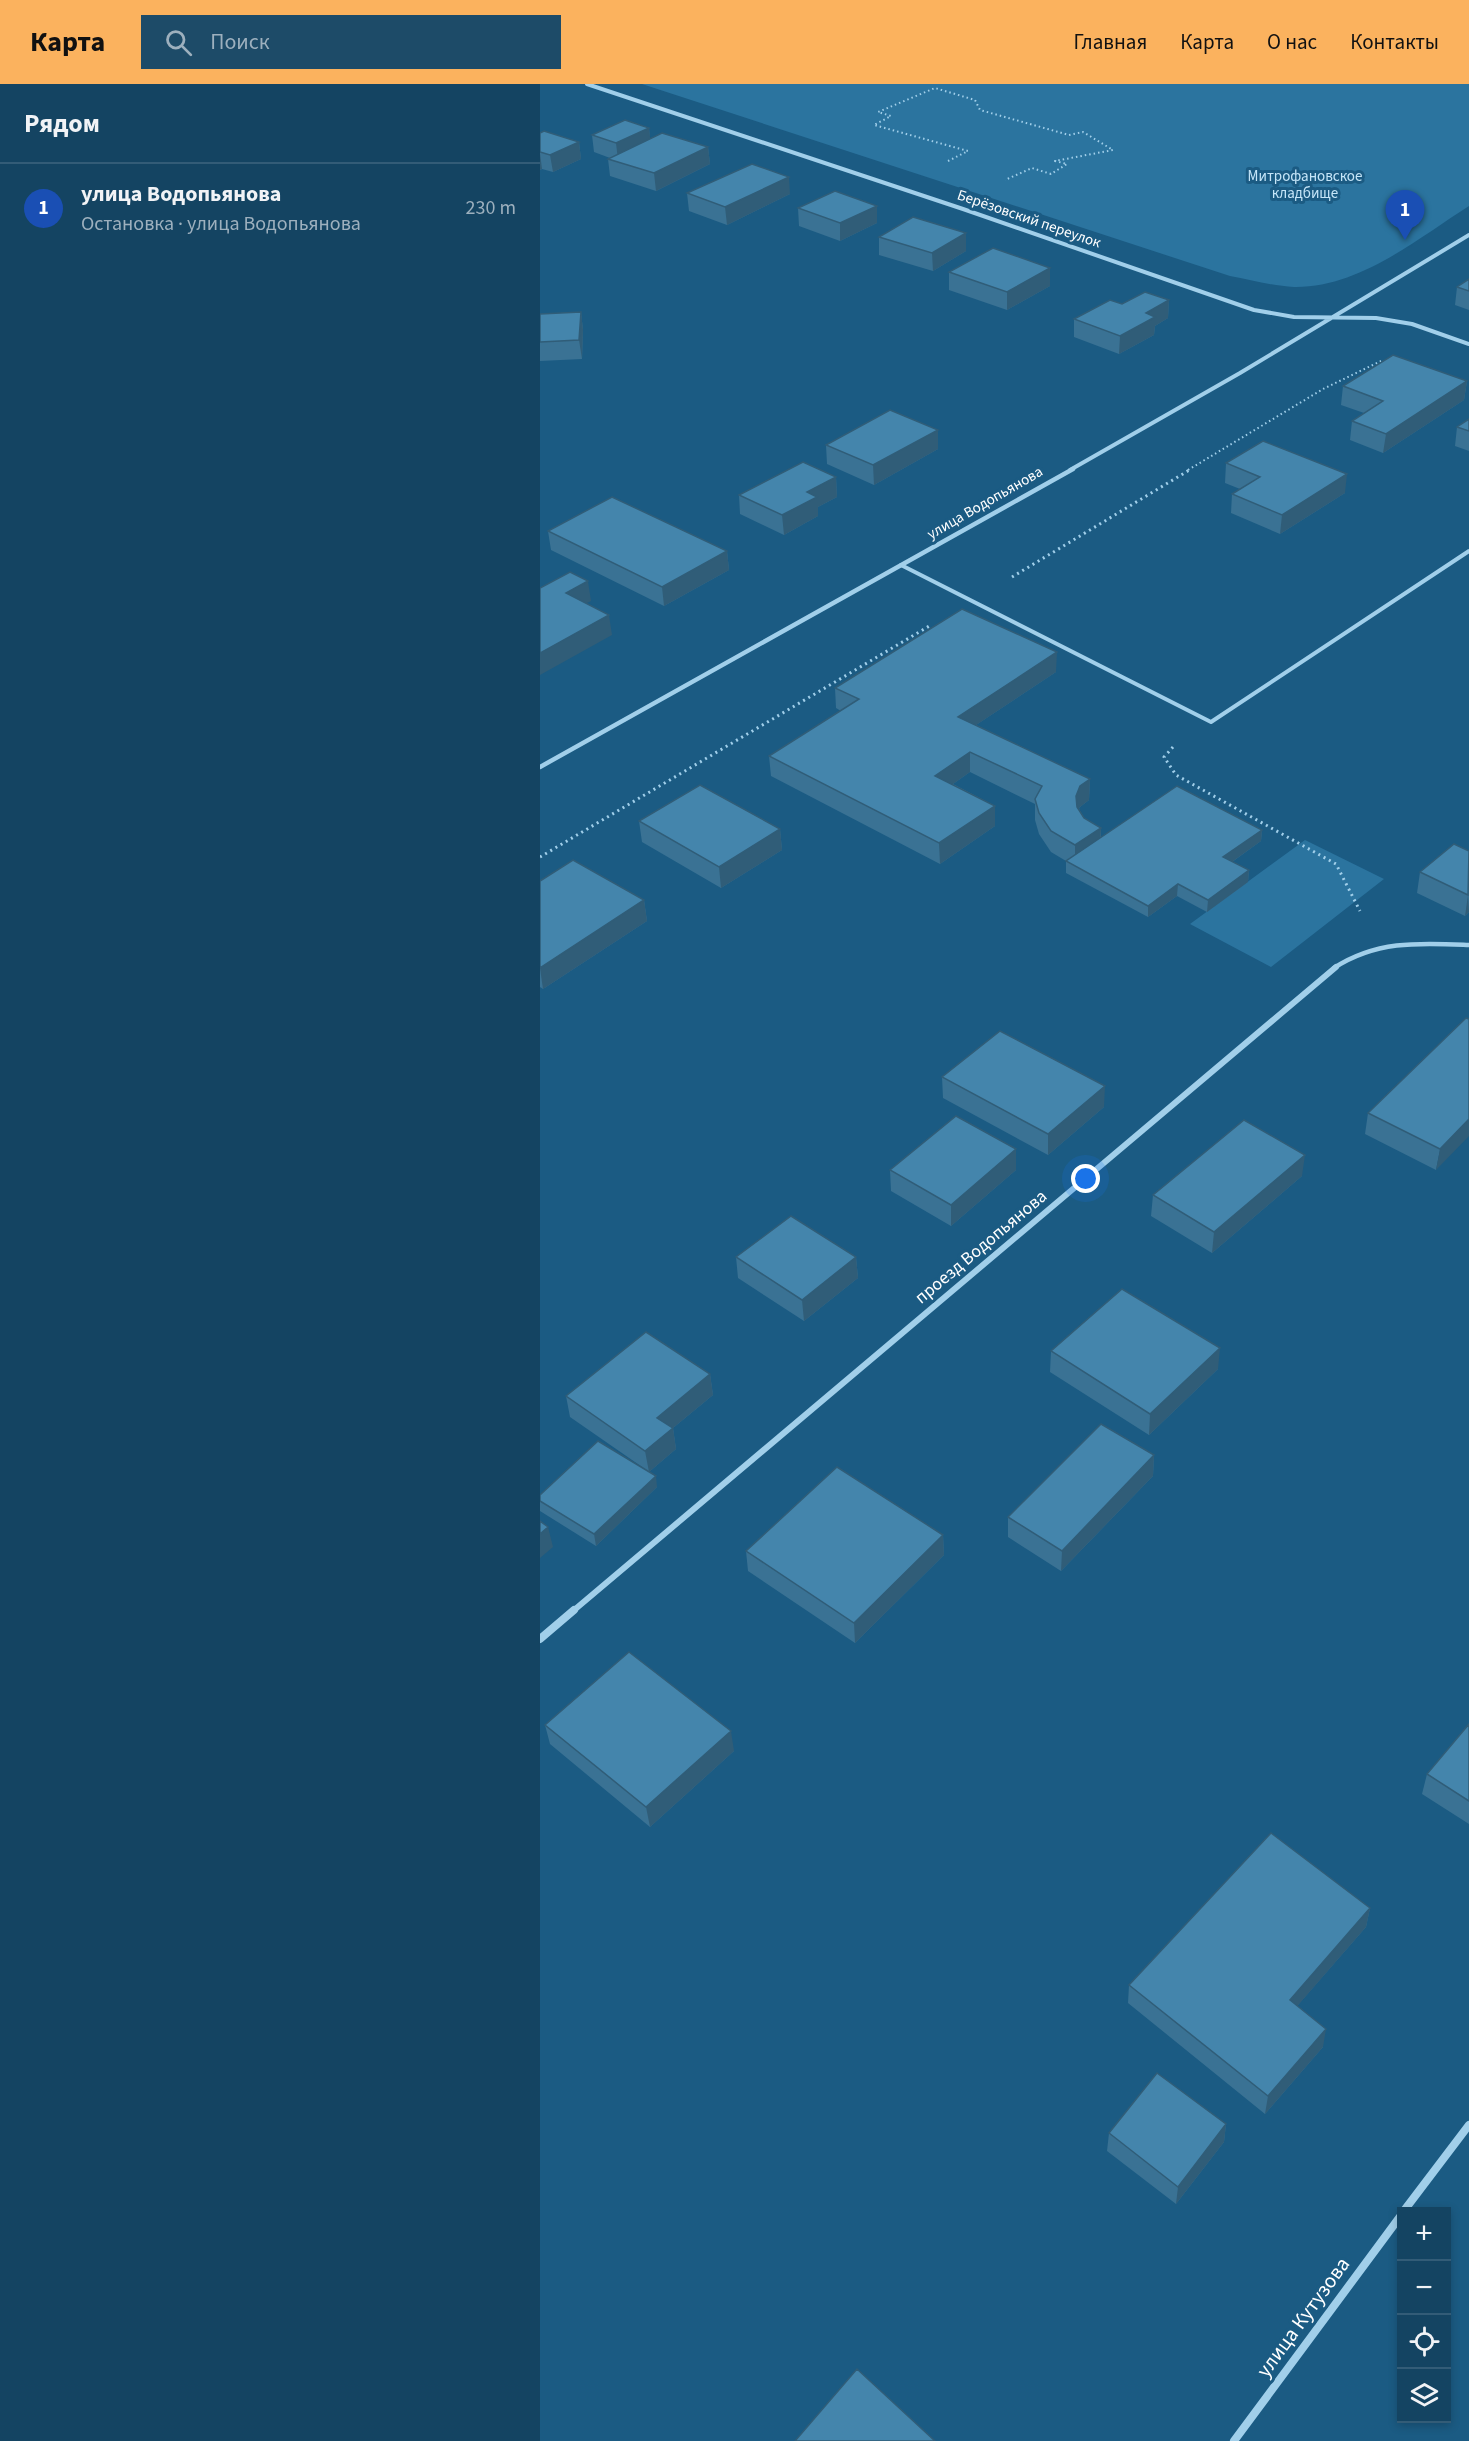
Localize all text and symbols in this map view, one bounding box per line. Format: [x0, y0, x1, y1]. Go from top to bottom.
search box [141, 15, 561, 69]
text: Карта [30, 22, 105, 62]
icon: search [162, 26, 195, 59]
text: Поиск [210, 26, 270, 58]
text: Главная [1074, 27, 1147, 57]
text: Карта [1180, 27, 1234, 57]
text: О нас [1267, 27, 1317, 57]
text: Контакты [1350, 27, 1439, 57]
text: Рядом [24, 105, 100, 142]
park label: Митрофановское кладбище [1248, 166, 1362, 204]
text: улица Водопьянова [81, 178, 281, 210]
street label: Берёзовский переулок [954, 185, 1104, 254]
pin: 1 [1386, 190, 1424, 240]
text: 1 [38, 194, 49, 222]
text: 230 m [466, 194, 516, 222]
text: Остановка · улица Водопьянова [81, 210, 361, 238]
street label: улица Водопьянова [923, 461, 1047, 545]
your location [1071, 1164, 1100, 1193]
street label: проезд Водопьянова [909, 1184, 1053, 1310]
map controls [1397, 2207, 1451, 2423]
button: + [1397, 2207, 1451, 2261]
street label: улица Кутузова [1249, 2251, 1357, 2383]
button: − [1397, 2261, 1451, 2315]
button: locate [1397, 2315, 1451, 2369]
button: layers [1397, 2369, 1451, 2423]

